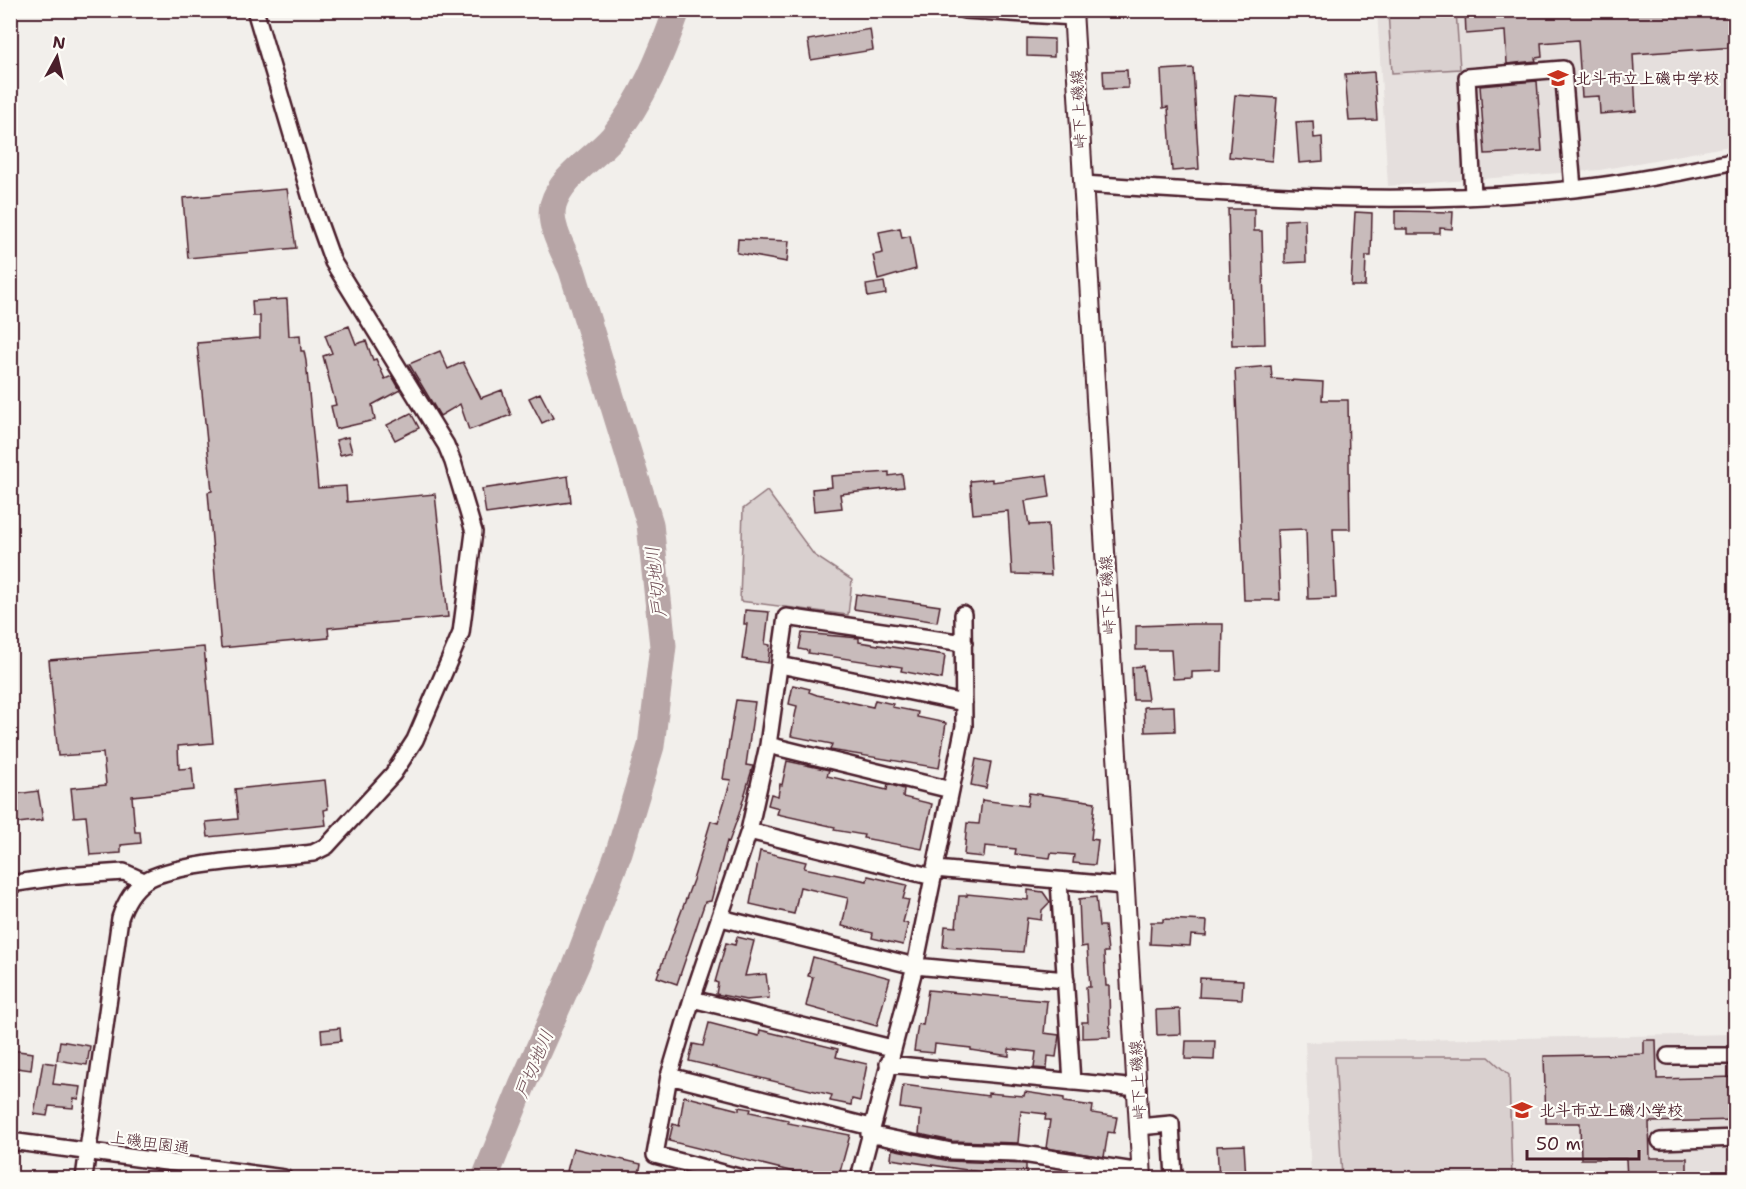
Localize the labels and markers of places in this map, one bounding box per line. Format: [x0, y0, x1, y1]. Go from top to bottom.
school or university icon: 北斗市立上磯中学校 [1546, 66, 1570, 90]
place label: 北斗市立上磯中学校 [1575, 68, 1719, 89]
school or university icon: 北斗市立上磯小学校 [1510, 1098, 1534, 1122]
place label: 北斗市立上磯小学校 [1539, 1100, 1683, 1121]

